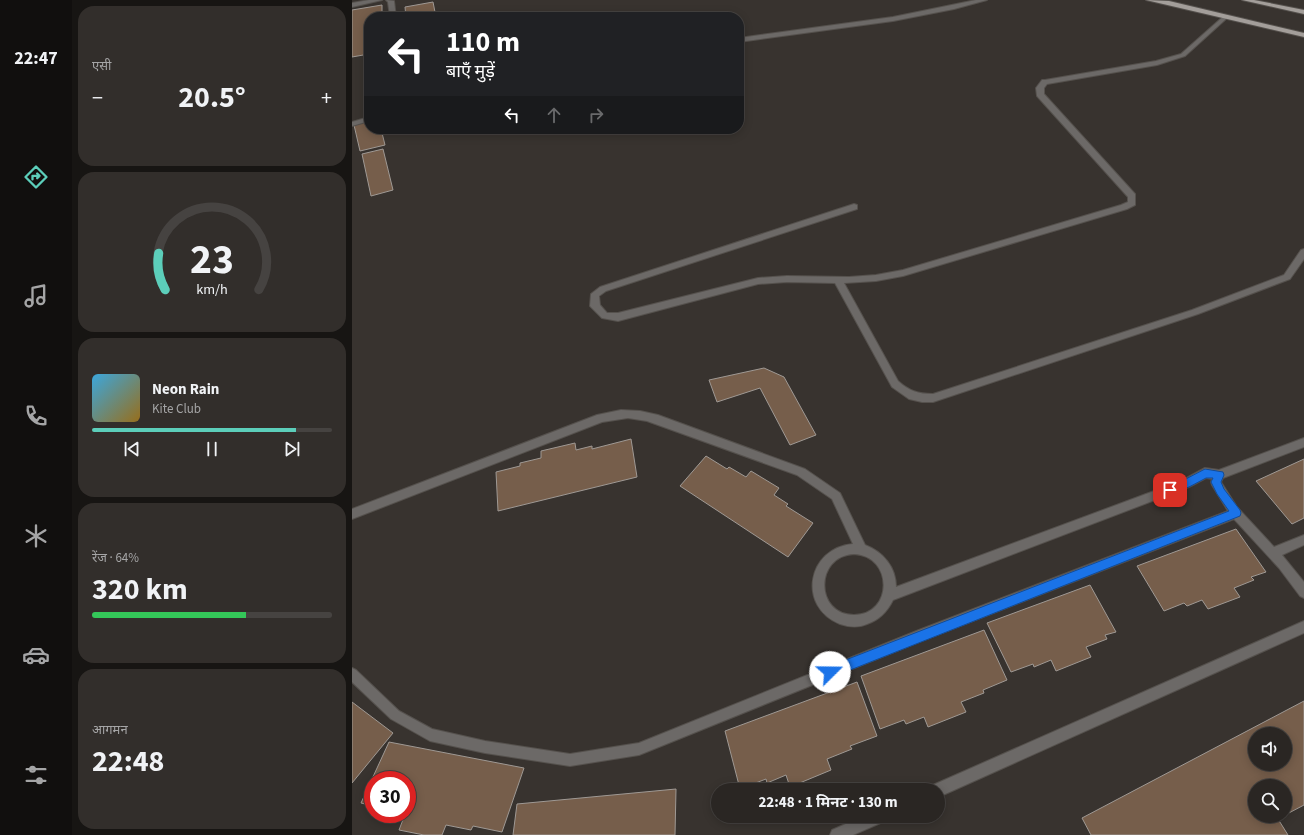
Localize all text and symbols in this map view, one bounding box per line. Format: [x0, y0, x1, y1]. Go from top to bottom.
text: 110 m [446, 22, 520, 62]
icon: left [380, 28, 432, 80]
text: 22:47 [14, 46, 58, 71]
text: एसी [92, 57, 111, 75]
text: बाएँ मुड़ें [446, 59, 495, 84]
text: 20.5° [178, 76, 246, 119]
text: − [92, 82, 103, 114]
text: + [321, 82, 332, 114]
icon: left [501, 104, 523, 126]
icon: ahead [543, 104, 565, 126]
icon: right [585, 104, 607, 126]
icon: directions [22, 163, 50, 191]
text: 23 [190, 229, 234, 289]
text: km/h [196, 278, 228, 299]
icon: music [22, 282, 50, 310]
text: Neon Rain [152, 379, 219, 400]
text: Kite Club [152, 400, 201, 418]
icon: phone [22, 402, 50, 430]
icon: previous [121, 438, 143, 460]
icon: pause [201, 438, 223, 460]
icon: next [281, 438, 303, 460]
pin [1153, 473, 1187, 507]
icon: arrive [1159, 479, 1181, 501]
icon: climate [22, 522, 50, 550]
text: रेंज · 64% [92, 549, 139, 567]
text: 320 km [92, 568, 188, 611]
icon: car [22, 641, 50, 669]
position arrow [809, 651, 851, 693]
text: आगमन [92, 721, 128, 739]
map controls [1248, 727, 1292, 823]
button: sound [1248, 727, 1292, 771]
text: 22:48 [92, 740, 164, 783]
icon: filters [22, 761, 50, 789]
speed limit sign: 30 [364, 771, 416, 823]
button: search [1248, 779, 1292, 823]
text: 22:48 · 1 मिनट · 130 m [758, 792, 898, 813]

